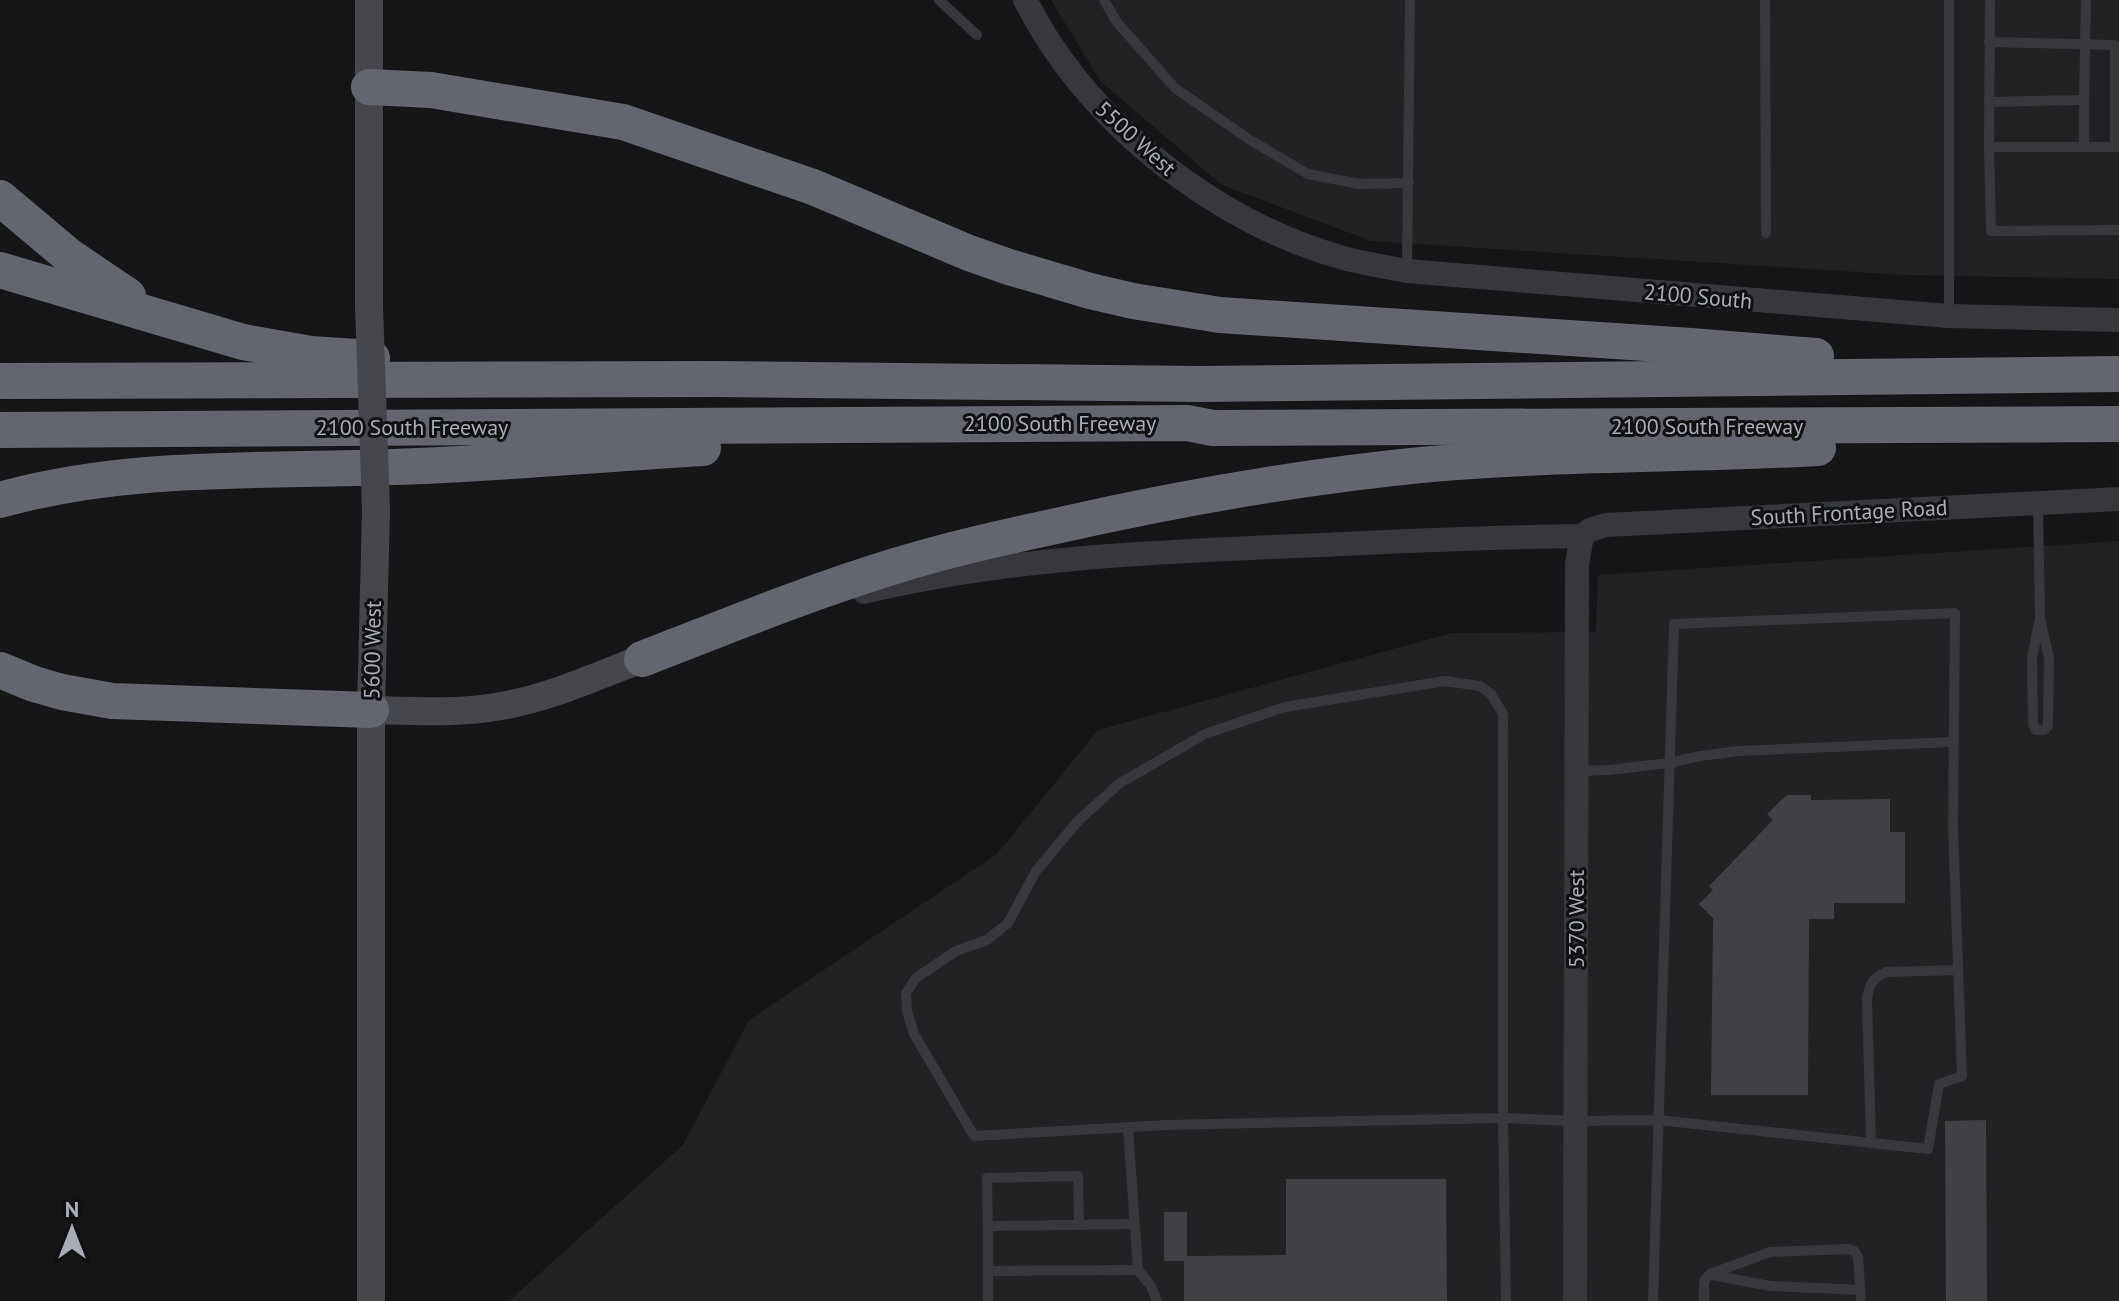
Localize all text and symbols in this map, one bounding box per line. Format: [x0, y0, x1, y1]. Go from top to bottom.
street label: 5500 West [1090, 95, 1182, 182]
street label: 2100 South [1643, 277, 1753, 315]
street label: 2100 South Freeway [964, 409, 1157, 437]
street label: 2100 South Freeway [1611, 412, 1804, 440]
street label: 2100 South Freeway [316, 413, 509, 441]
street label: South Frontage Road [1750, 493, 1948, 531]
street label: 5600 West [357, 600, 387, 700]
street label: 5370 West [1562, 869, 1590, 968]
north arrow [32, 1189, 112, 1269]
text: N [65, 1195, 79, 1223]

